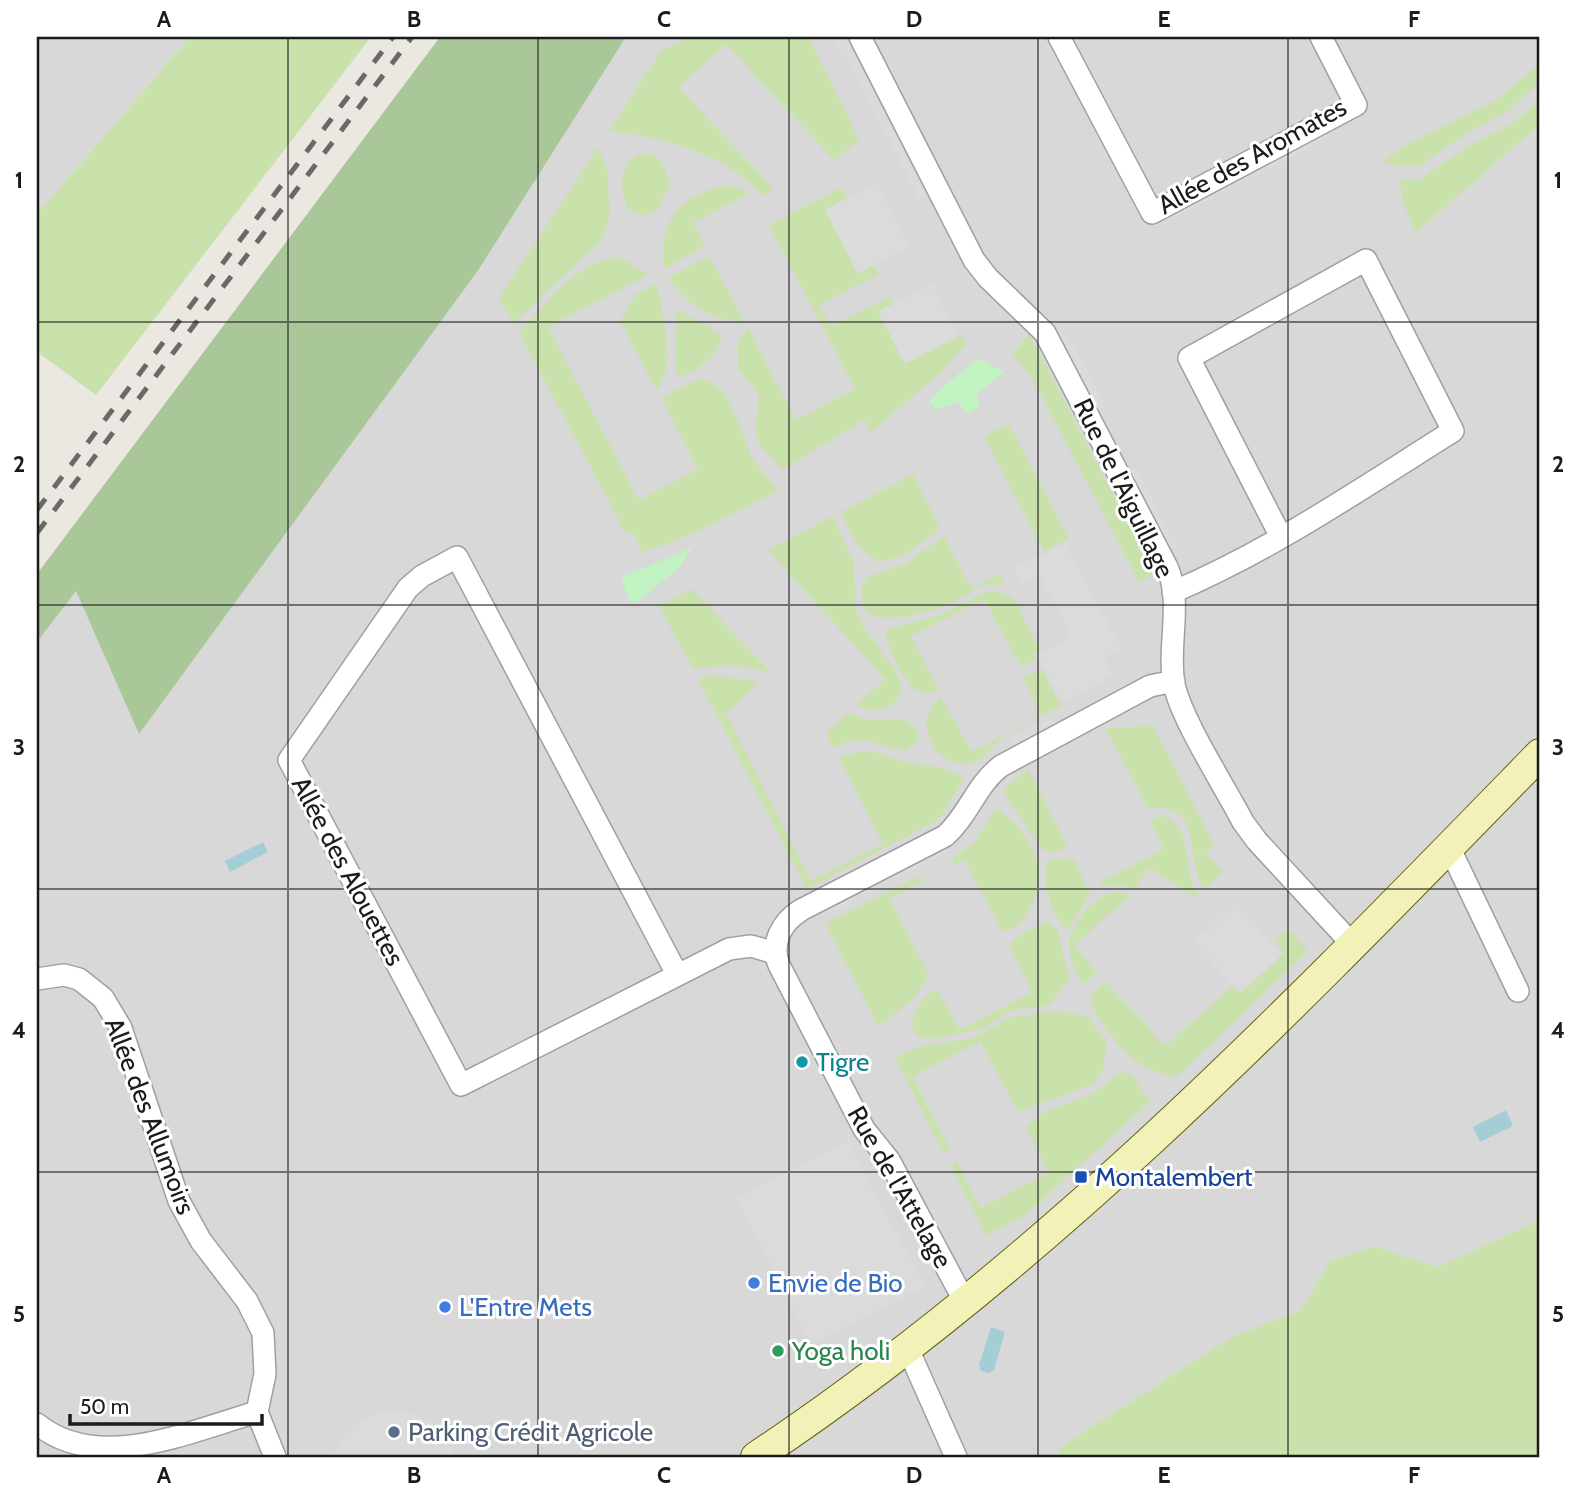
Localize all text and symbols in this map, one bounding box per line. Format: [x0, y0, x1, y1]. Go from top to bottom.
text: A [157, 5, 172, 33]
text: B [407, 5, 421, 33]
text: C [657, 5, 671, 33]
text: D [906, 5, 922, 33]
text: E [1157, 5, 1171, 33]
text: F [1408, 5, 1420, 33]
street label: Allée des Aromates [1152, 91, 1352, 221]
text: 1 [15, 166, 23, 194]
text: 1 [1554, 166, 1562, 194]
street label: Rue de l'Aiguillage [1067, 393, 1181, 583]
text: 2 [13, 450, 25, 478]
text: 2 [1552, 450, 1564, 478]
text: 3 [13, 733, 25, 761]
text: 3 [1552, 733, 1564, 761]
street label: Allée des Alouettes [285, 771, 411, 971]
street label: Allée des Allumoirs [98, 1013, 202, 1219]
text: 4 [12, 1016, 26, 1044]
text: 4 [1551, 1016, 1565, 1044]
place label: Tigre [816, 1046, 869, 1078]
marker: Tigre [794, 1054, 810, 1070]
street label: Rue de l'Attelage [841, 1100, 959, 1274]
place label: Montalembert [1095, 1161, 1253, 1193]
marker: Montalembert [1073, 1169, 1089, 1185]
place label: Envie de Bio [768, 1267, 903, 1299]
marker: Envie de Bio [746, 1275, 762, 1291]
place label: L'Entre Mets [459, 1291, 592, 1323]
marker: L'Entre Mets [437, 1299, 453, 1315]
text: 5 [13, 1300, 25, 1328]
text: 5 [1552, 1300, 1564, 1328]
place label: Yoga holi [791, 1335, 890, 1367]
marker: Yoga holi [770, 1343, 786, 1359]
scale bar [70, 1382, 262, 1426]
text: 50 m [80, 1394, 129, 1419]
place label: Parking Crédit Agricole [408, 1416, 653, 1448]
marker: Parking Crédit Agricole [386, 1424, 402, 1440]
text: A [157, 1461, 172, 1489]
text: B [407, 1461, 421, 1489]
text: C [657, 1461, 671, 1489]
text: D [906, 1461, 922, 1489]
text: E [1157, 1461, 1171, 1489]
text: F [1408, 1461, 1420, 1489]

